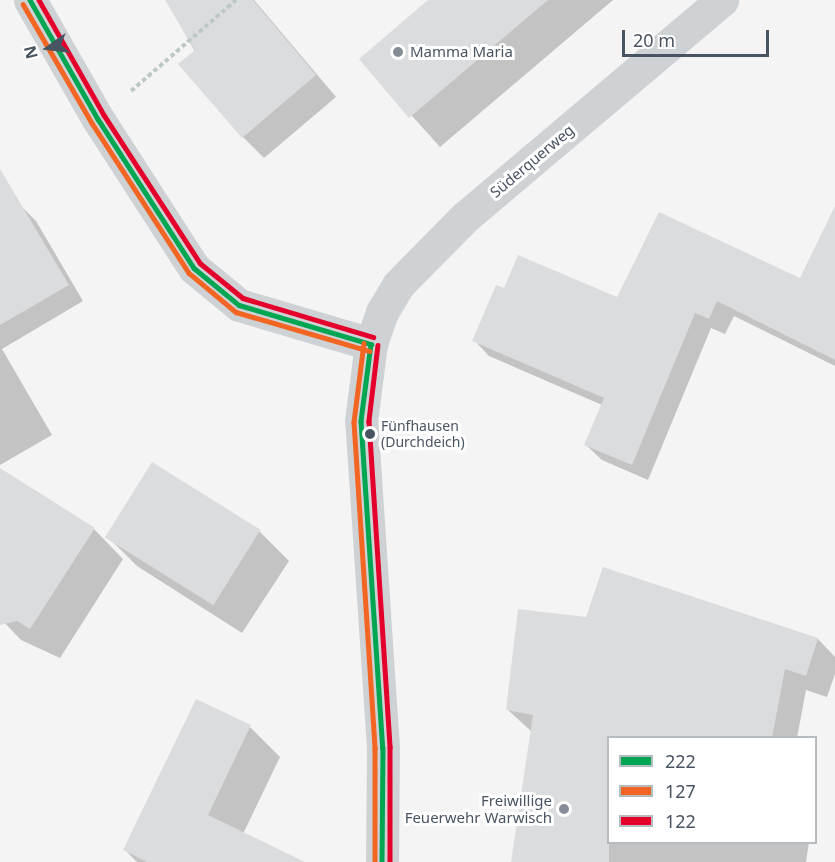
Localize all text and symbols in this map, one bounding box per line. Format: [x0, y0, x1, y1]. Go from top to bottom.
north arrow [18, 18, 78, 78]
scale bar [625, 18, 772, 56]
text: 20 m [633, 28, 675, 52]
text: N [18, 43, 43, 61]
place label: Mamma Maria [410, 43, 513, 61]
marker: Mamma Maria [391, 45, 405, 59]
street label: Süderquerweg [486, 121, 578, 201]
place label: Fünfhausen (Durchdeich) [381, 418, 465, 450]
marker: Fünfhausen (Durchdeich) [364, 428, 376, 440]
legend [607, 736, 817, 844]
text: 222 [665, 749, 696, 773]
text: 127 [665, 779, 696, 803]
place label: Freiwillige Feuerwehr Warwisch [405, 791, 552, 826]
marker: Freiwillige Feuerwehr Warwisch [557, 802, 571, 816]
text: 122 [665, 809, 696, 833]

